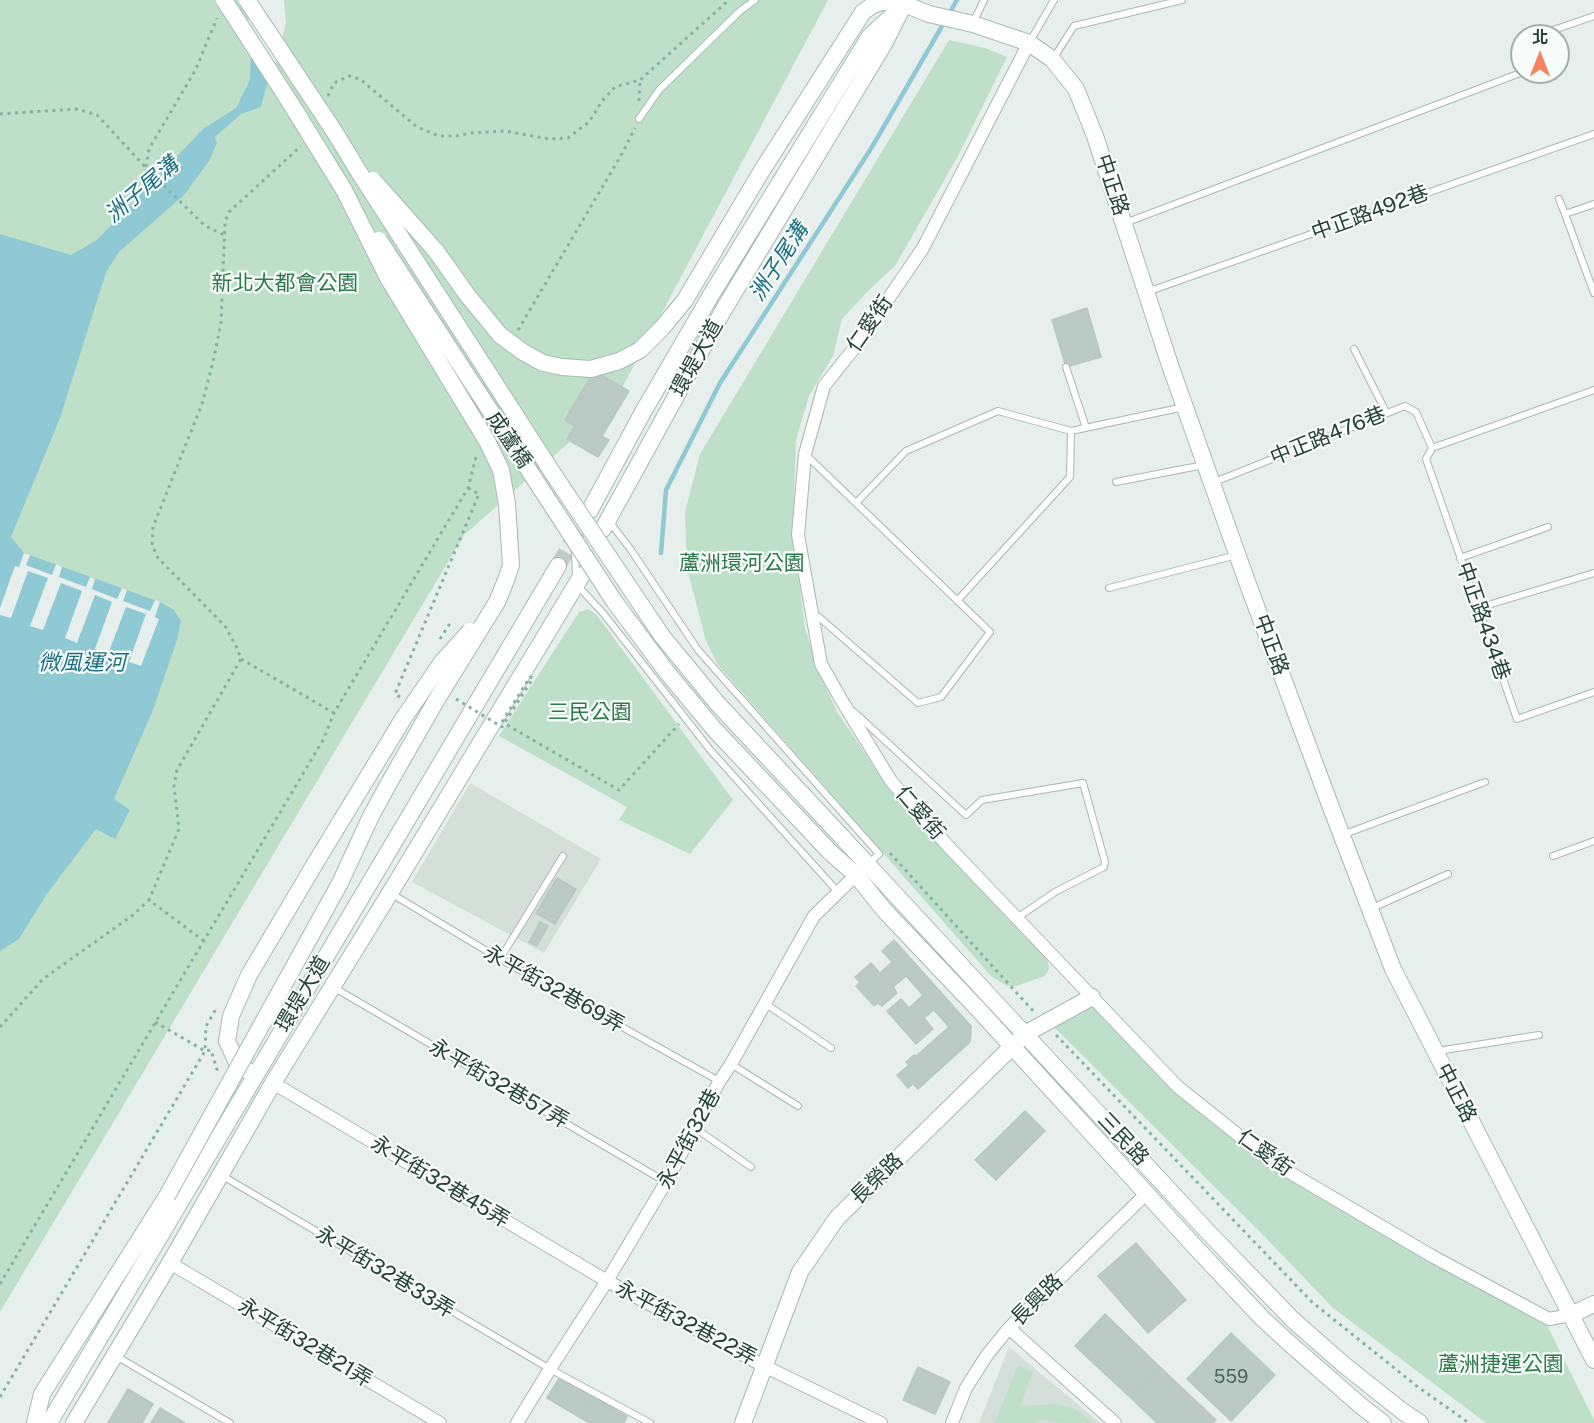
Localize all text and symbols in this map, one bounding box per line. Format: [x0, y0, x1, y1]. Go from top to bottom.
north arrow [1510, 24, 1570, 84]
text: 北 [1532, 28, 1548, 47]
street label: 中正路 [1090, 151, 1134, 219]
water label: 洲子尾溝 [100, 152, 184, 228]
street label: 中正路492巷 [1308, 180, 1432, 246]
water label: 洲子尾溝 [744, 218, 814, 306]
park label: 新北大都會公園 [212, 271, 358, 297]
street label: 仁愛街 [842, 291, 898, 357]
street label: 環堤大道 [666, 315, 728, 401]
street label: 中正路476巷 [1267, 401, 1389, 471]
street label: 成蘆橋 [481, 407, 537, 473]
park label: 蘆洲環河公園 [679, 551, 805, 577]
street label: 中正路434巷 [1451, 558, 1515, 684]
street label: 中正路 [1248, 611, 1294, 679]
water label: 微風運河 [38, 650, 126, 676]
park label: 三民公園 [548, 700, 632, 726]
street label: 仁愛街 [890, 781, 950, 845]
street label: 永平街32巷69弄 [479, 940, 629, 1038]
street label: 環堤大道 [271, 952, 335, 1036]
street label: 永平街32巷57弄 [425, 1034, 573, 1134]
street label: 中正路 [1430, 1059, 1482, 1127]
street label: 永平街32巷 [652, 1085, 726, 1193]
street label: 三民路 [1092, 1107, 1154, 1171]
street label: 仁愛街 [1232, 1124, 1298, 1182]
street label: 永平街32巷45弄 [366, 1131, 514, 1233]
street label: 長榮路 [846, 1148, 908, 1210]
street label: 永平街32巷33弄 [311, 1221, 459, 1323]
street label: 長興路 [1006, 1269, 1068, 1331]
street label: 永平街32巷22弄 [611, 1275, 761, 1371]
street label: 永平街32巷21弄 [233, 1293, 377, 1393]
park label: 蘆洲捷運公園 [1438, 1352, 1564, 1378]
house number: 559 [1214, 1366, 1248, 1388]

